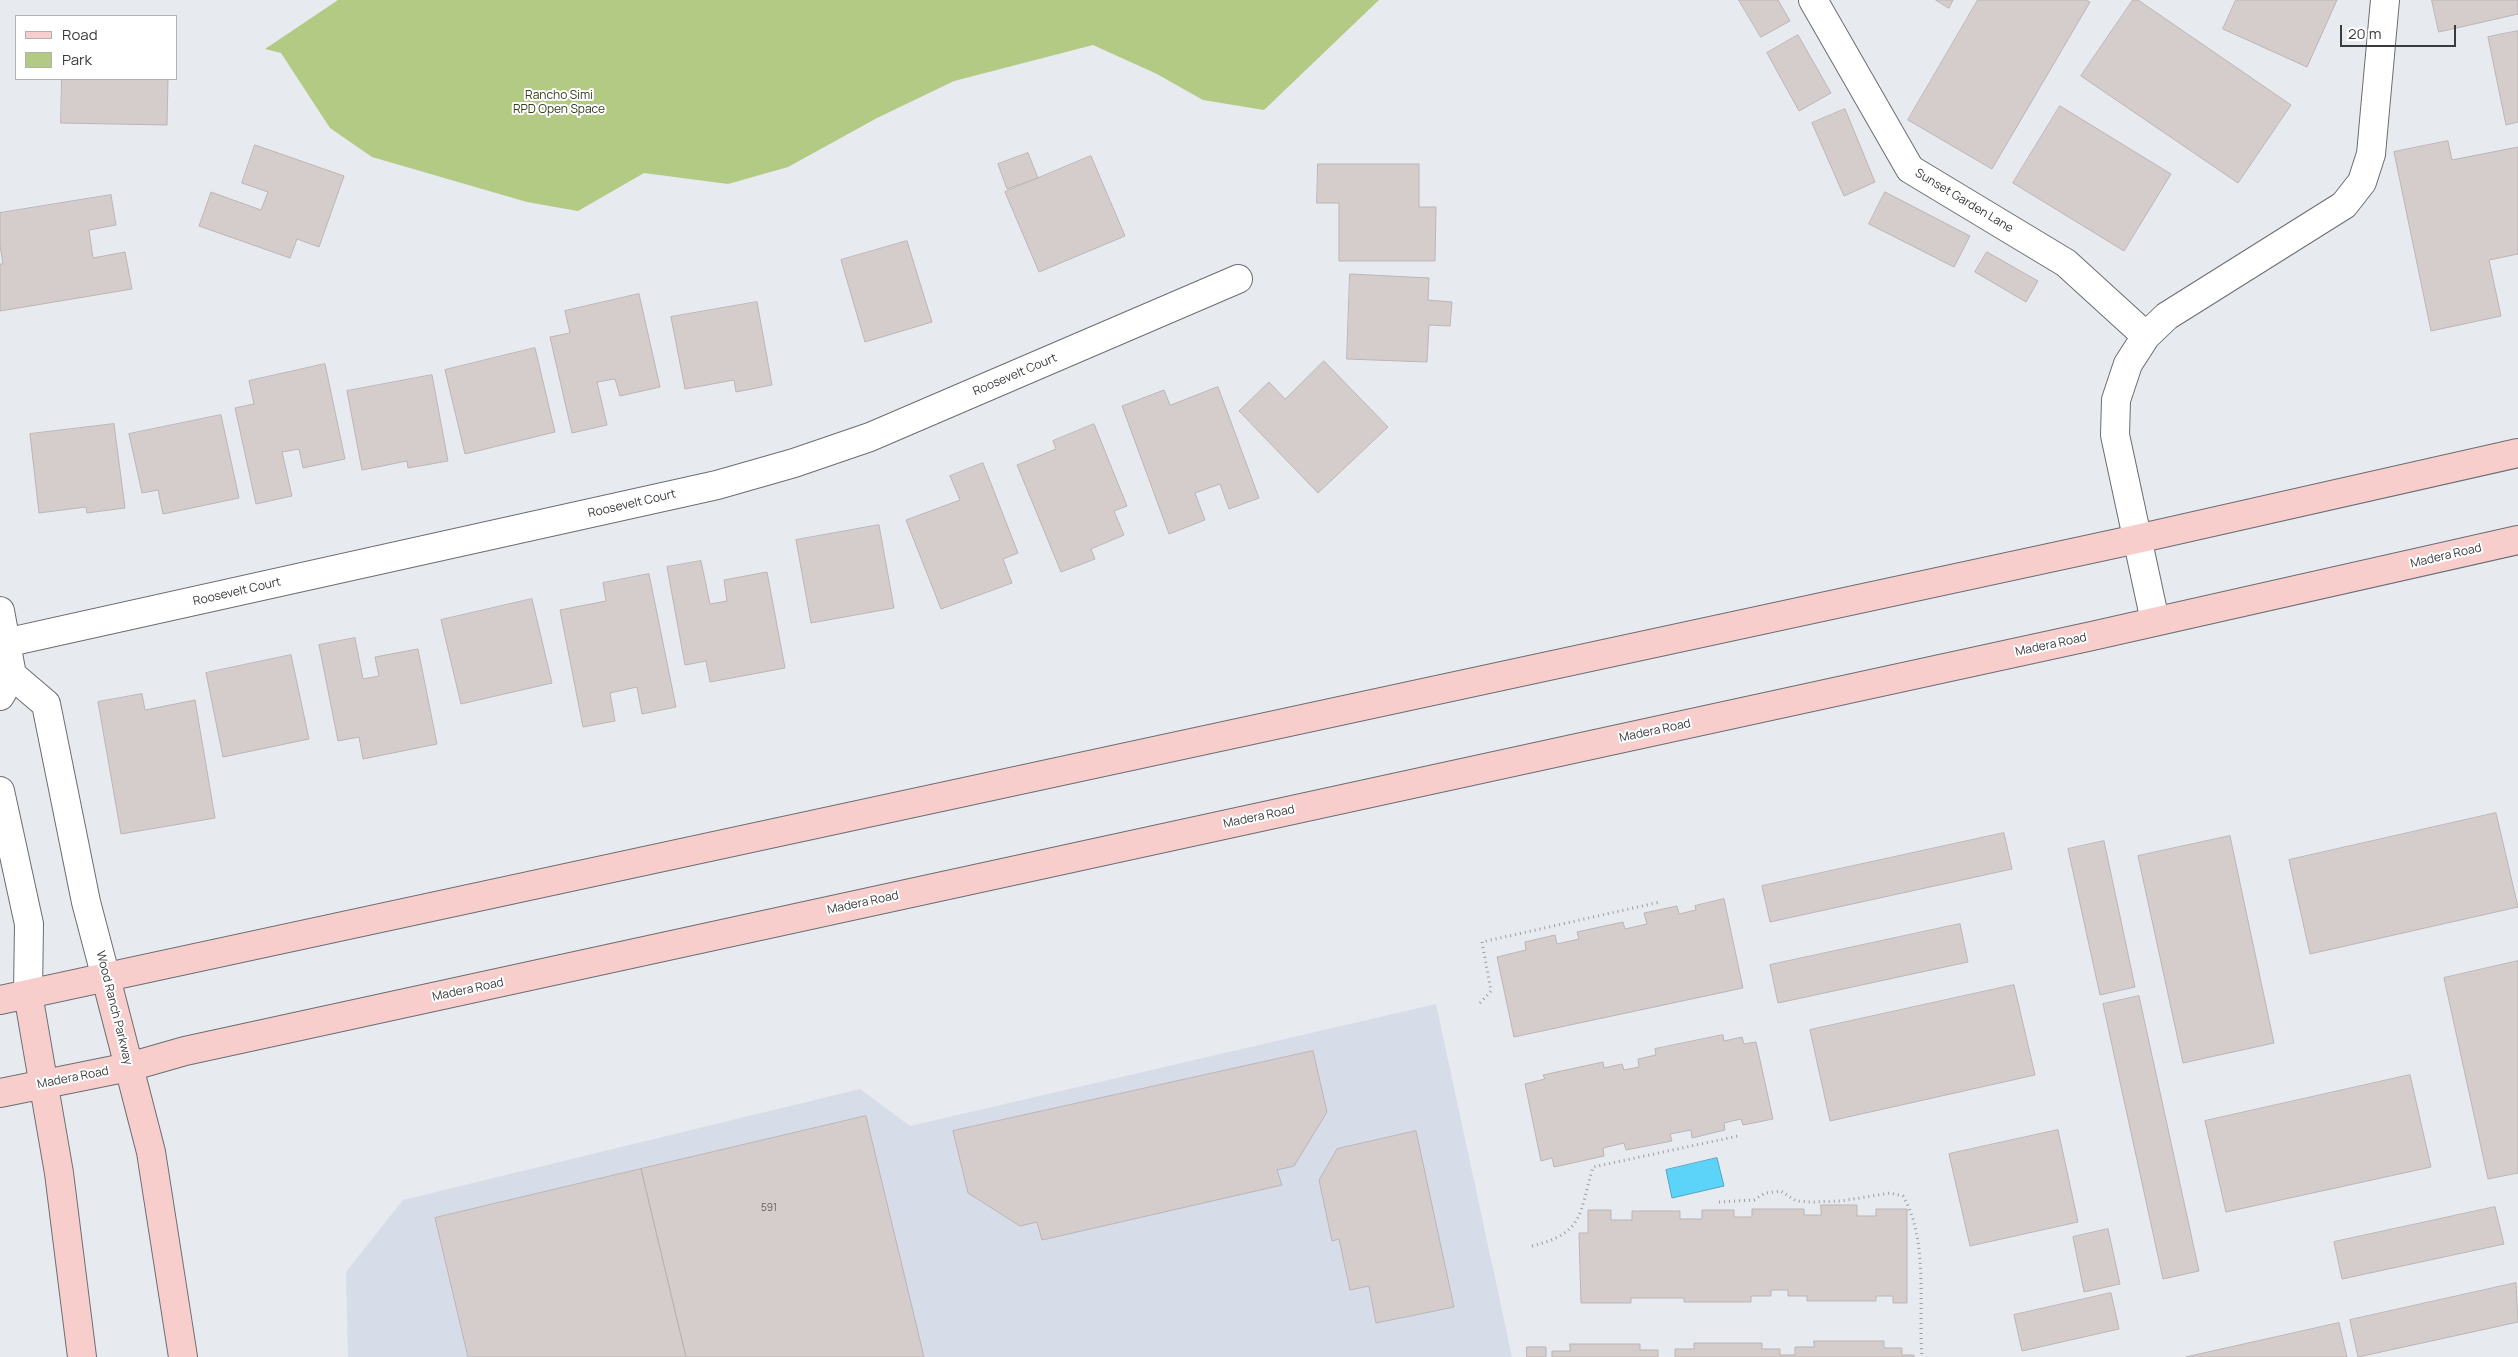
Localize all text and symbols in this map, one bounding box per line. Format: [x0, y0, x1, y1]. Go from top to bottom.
legend [15, 15, 178, 80]
scale bar [2343, 15, 2459, 47]
text: 20 m [2348, 23, 2381, 44]
text: Road [62, 24, 98, 45]
text: Park [62, 49, 92, 70]
park label: Rancho Simi RPD Open Space [513, 89, 605, 117]
street label: Sunset Garden Lane [1912, 166, 2016, 236]
street label: Roosevelt Court [971, 351, 1059, 399]
street label: Roosevelt Court [587, 487, 677, 521]
street label: Madera Road [2409, 541, 2483, 571]
street label: Roosevelt Court [192, 575, 282, 609]
street label: Madera Road [2014, 630, 2088, 660]
street label: Madera Road [1618, 716, 1692, 746]
street label: Madera Road [1222, 802, 1296, 832]
street label: Madera Road [826, 888, 900, 918]
street label: Wood Ranch Parkway [93, 949, 135, 1067]
street label: Madera Road [431, 975, 505, 1005]
street label: Madera Road [36, 1064, 110, 1092]
house number: 591 [761, 1202, 777, 1214]

